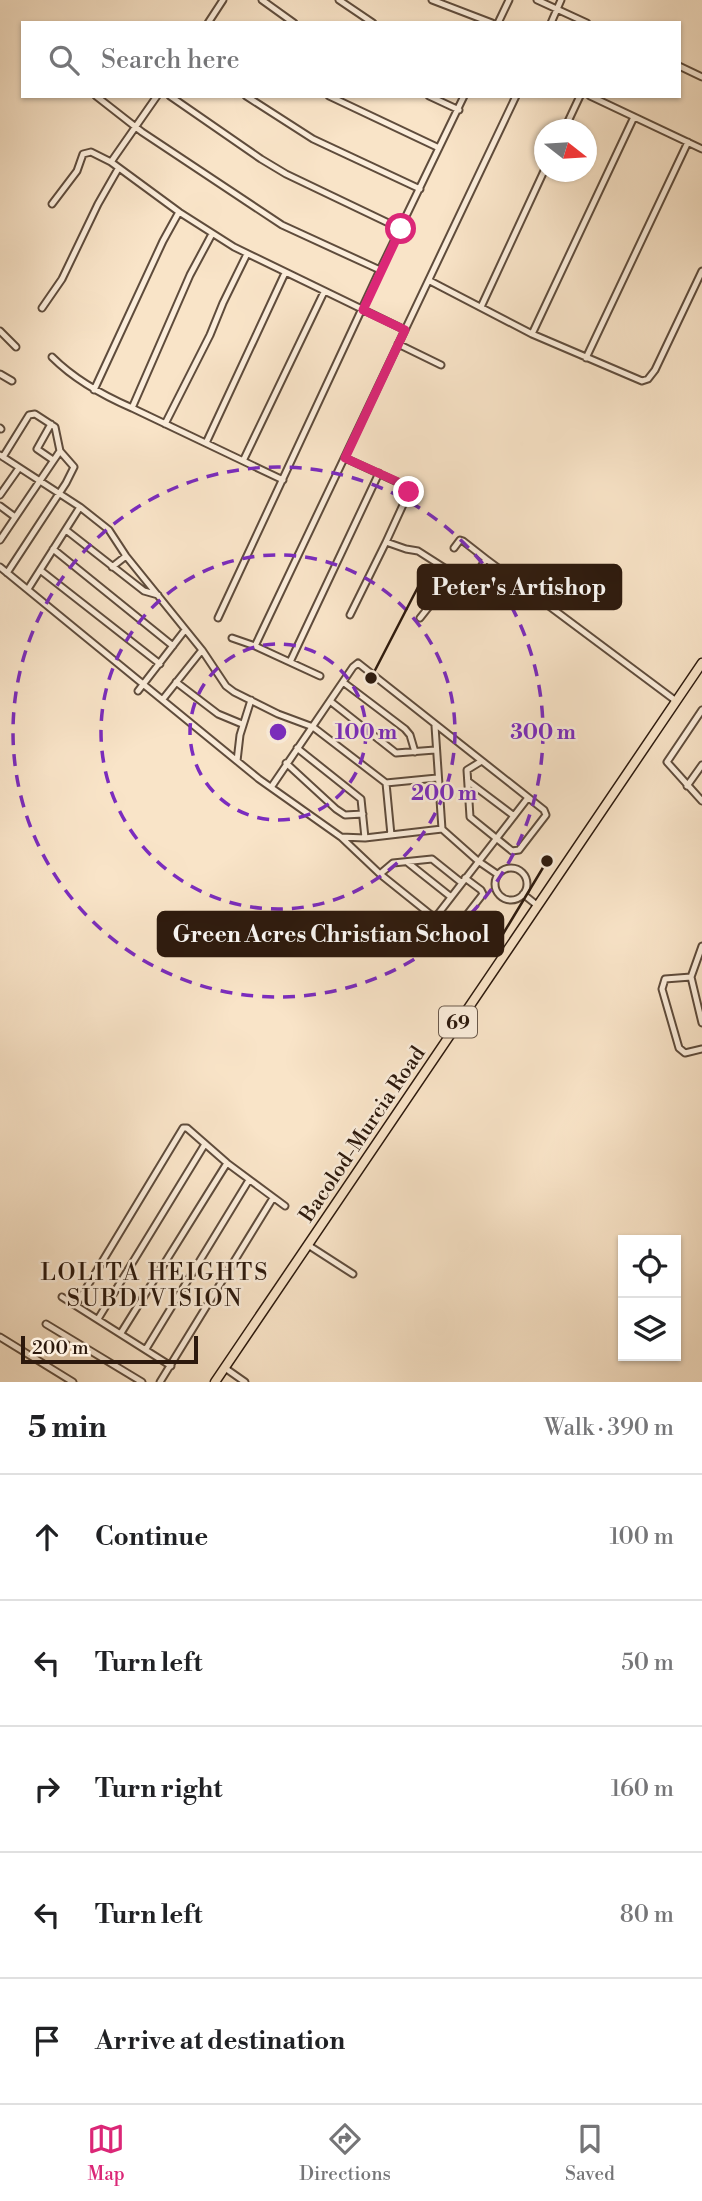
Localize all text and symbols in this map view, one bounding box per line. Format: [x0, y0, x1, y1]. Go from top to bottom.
search box [21, 21, 681, 98]
icon: search [45, 41, 83, 79]
text: Search here [101, 44, 240, 76]
north arrow [534, 119, 597, 182]
route start [385, 213, 416, 244]
route end [393, 476, 424, 507]
callout: Peter's Artishop [418, 565, 621, 609]
text: Peter's Artishop [432, 574, 606, 602]
centre of rings [266, 720, 290, 744]
text: 100 m [335, 720, 397, 746]
text: 300 m [510, 720, 576, 746]
text: 200 m [411, 781, 477, 807]
callout: Green Acres Christian School [158, 912, 503, 956]
text: Green Acres Christian School [172, 921, 490, 949]
road number: 69 [439, 1006, 477, 1038]
street label: Bacolod-Murcia Road [294, 1042, 431, 1228]
map controls [618, 1235, 681, 1361]
button: locate [618, 1235, 681, 1298]
district label: LOLITA HEIGHTS SUBDIVISION [41, 1259, 269, 1313]
button: layers [618, 1298, 681, 1361]
scale bar [21, 1333, 198, 1365]
text: 200 m [32, 1336, 89, 1360]
text: 5 min [28, 1409, 107, 1447]
text: Walk · 390 m [544, 1414, 674, 1442]
icon: ahead [28, 1518, 66, 1556]
text: Continue [95, 1521, 208, 1553]
text: 100 m [609, 1523, 674, 1551]
icon: left [28, 1644, 66, 1682]
text: Turn left [95, 1647, 203, 1679]
text: 50 m [621, 1649, 674, 1677]
icon: right [28, 1770, 66, 1808]
text: Turn right [95, 1773, 223, 1805]
text: 160 m [611, 1775, 674, 1803]
icon: left [28, 1896, 66, 1934]
text: Turn left [95, 1899, 203, 1931]
text: 80 m [620, 1901, 674, 1929]
icon: arrive [28, 2022, 66, 2060]
text: Arrive at destination [95, 2025, 345, 2057]
tab: Map [87, 2120, 125, 2186]
tab: Directions [299, 2120, 391, 2186]
tab: Saved [565, 2120, 615, 2186]

